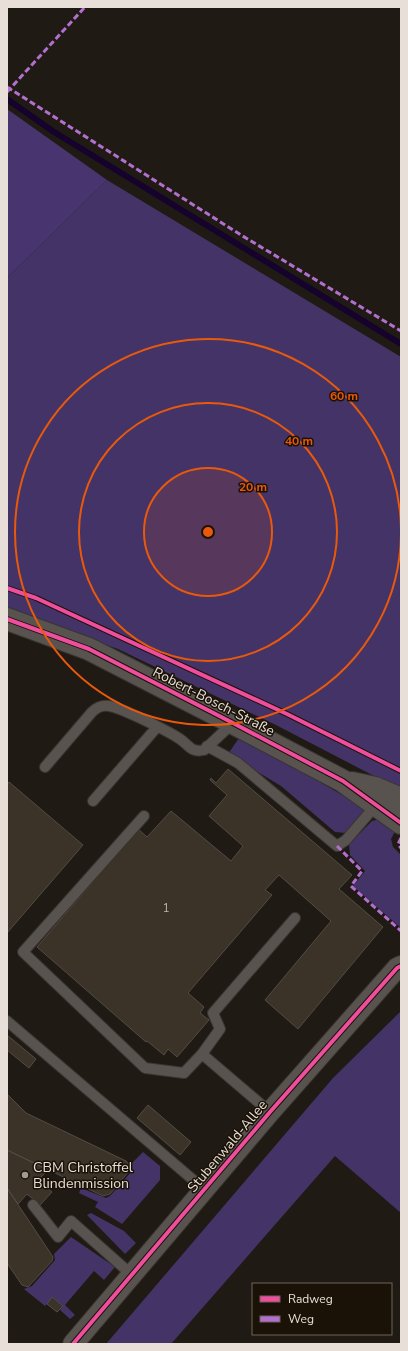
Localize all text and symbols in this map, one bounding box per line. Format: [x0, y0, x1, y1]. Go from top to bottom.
text: 60 m [330, 388, 358, 404]
text: 40 m [285, 433, 313, 449]
text: 20 m [239, 479, 267, 495]
centre of rings [201, 525, 215, 539]
street label: Robert-Bosch-Straße [149, 662, 278, 740]
house number: 1 [162, 900, 170, 916]
street label: Stubenwald-Allee [183, 1096, 272, 1197]
place label: CBM Christoffel Blindenmission [33, 1158, 134, 1193]
marker: CBM Christoffel Blindenmission [20, 1170, 30, 1180]
legend [252, 1283, 392, 1335]
text: Radweg [288, 1291, 333, 1307]
text: Weg [288, 1311, 314, 1327]

